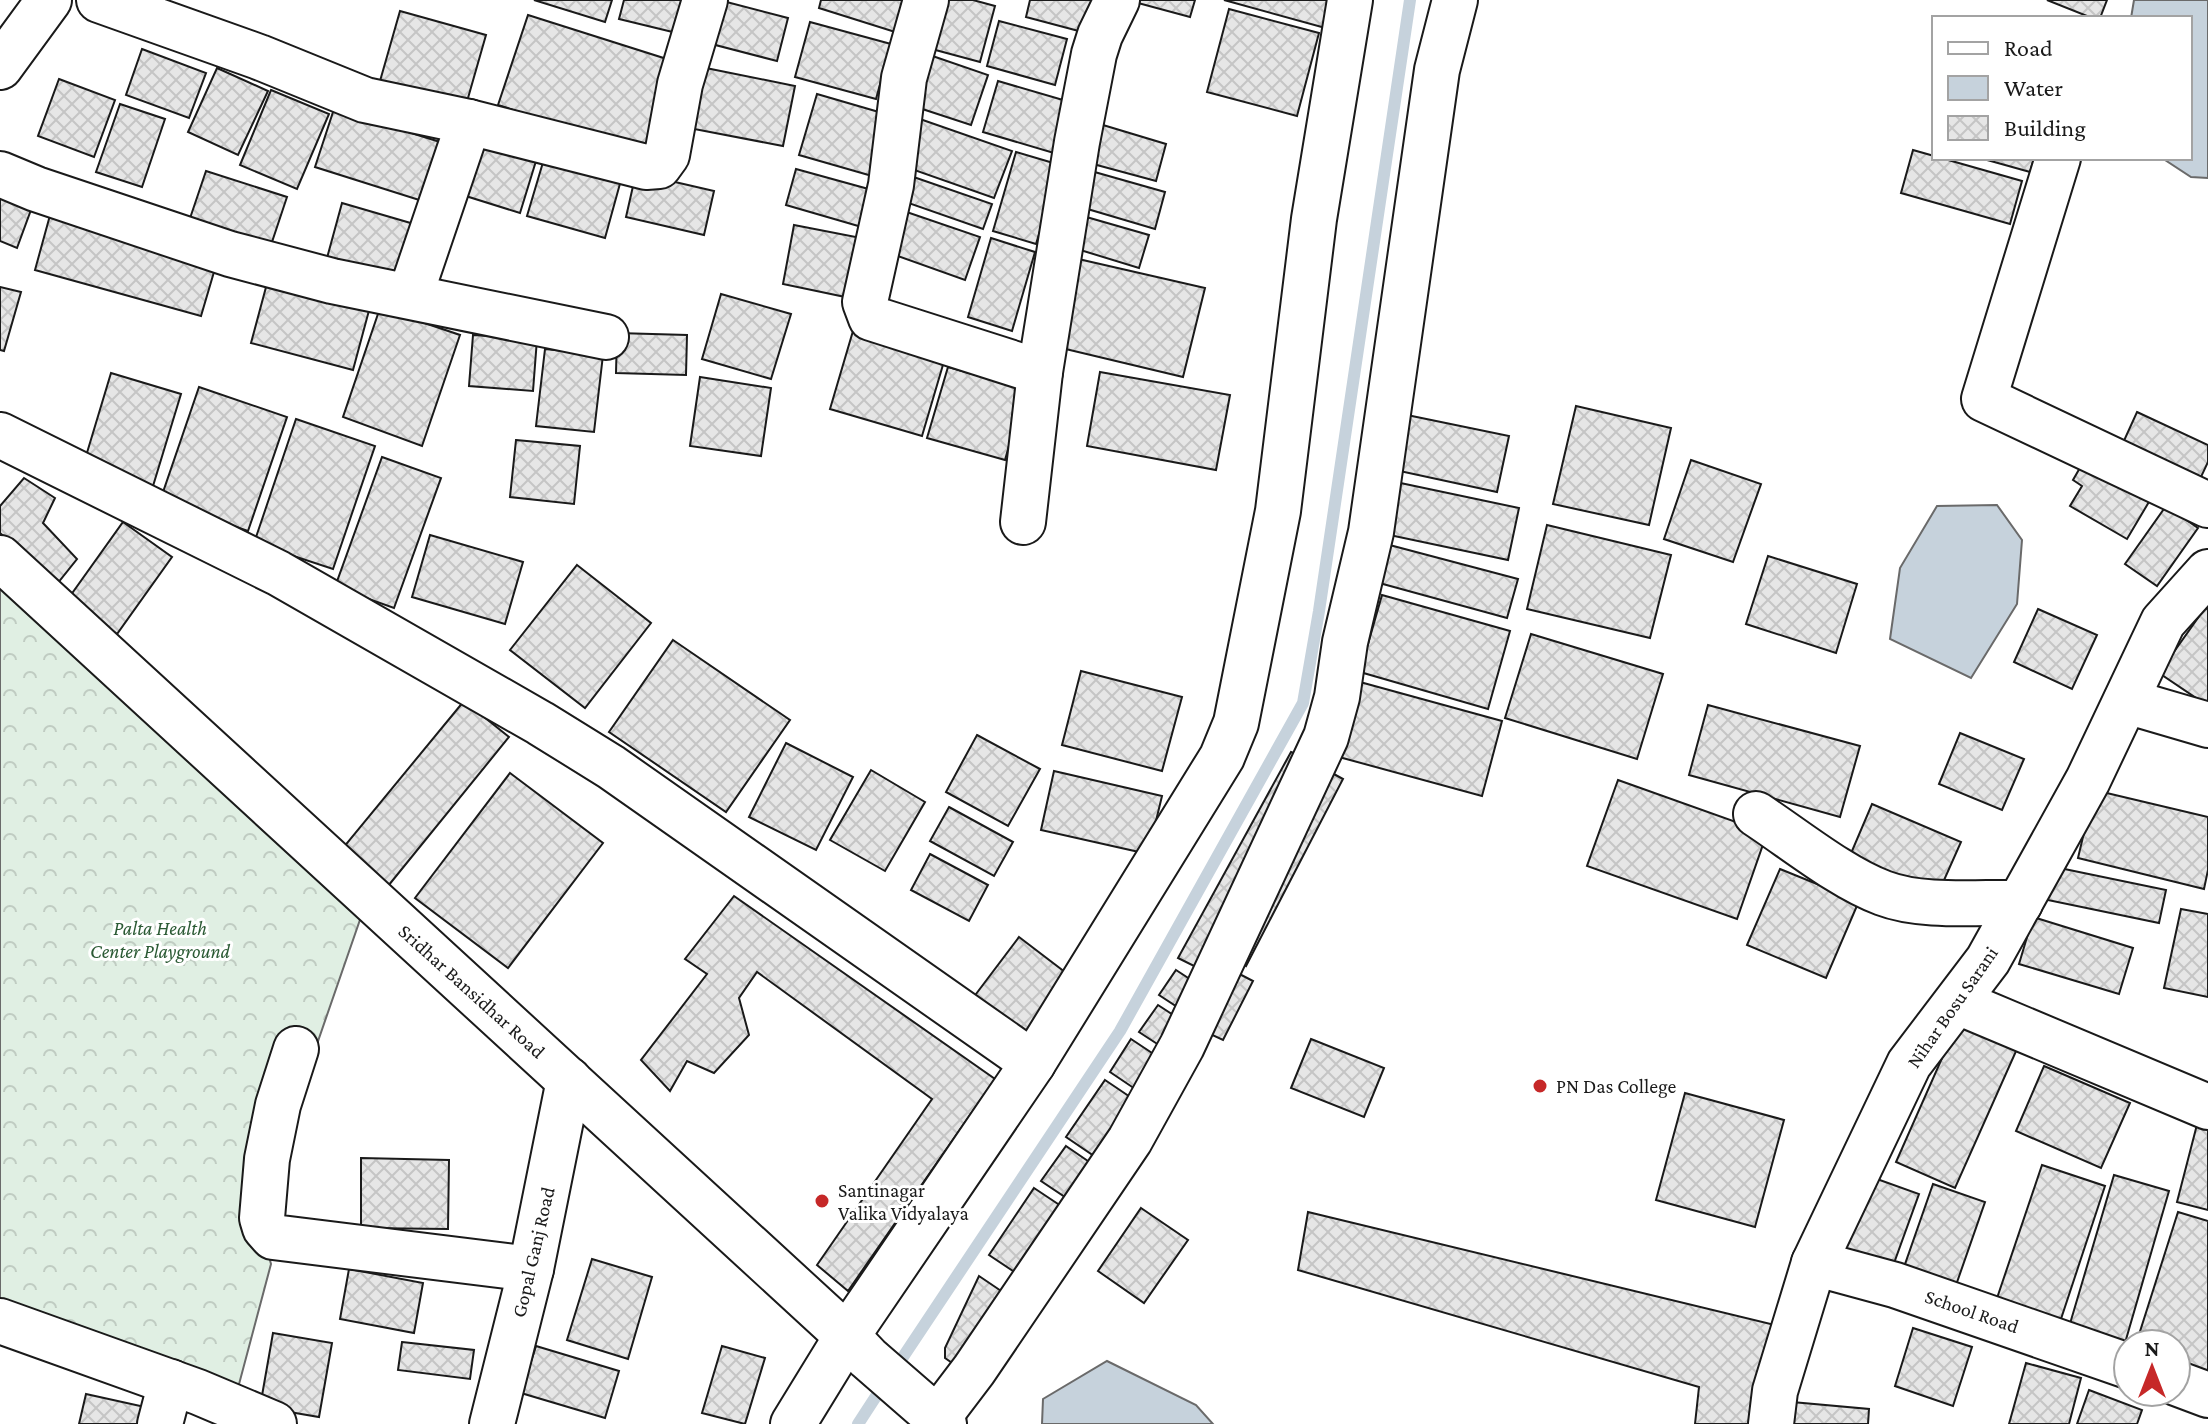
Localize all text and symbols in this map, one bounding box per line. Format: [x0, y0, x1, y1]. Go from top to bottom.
legend [1932, 16, 2192, 160]
text: Road [2004, 34, 2053, 61]
text: Water [2004, 74, 2063, 101]
text: Building [2004, 114, 2086, 141]
park label: Palta Health Center Playground [90, 917, 231, 963]
street label: Sridhar Bansidhar Road [394, 920, 550, 1063]
street label: Nihar Bosu Sarani [1902, 942, 2002, 1072]
place label: PN Das College [1556, 1075, 1677, 1098]
marker: PN Das College [1531, 1077, 1549, 1095]
place label: Santinagar Valika Vidyalaya [838, 1179, 969, 1225]
street label: Gopal Ganj Road [507, 1184, 560, 1320]
marker: Santinagar Valika Vidyalaya [813, 1192, 831, 1210]
street label: School Road [1922, 1285, 2022, 1337]
north arrow [2112, 1328, 2192, 1408]
text: N [2145, 1336, 2160, 1361]

